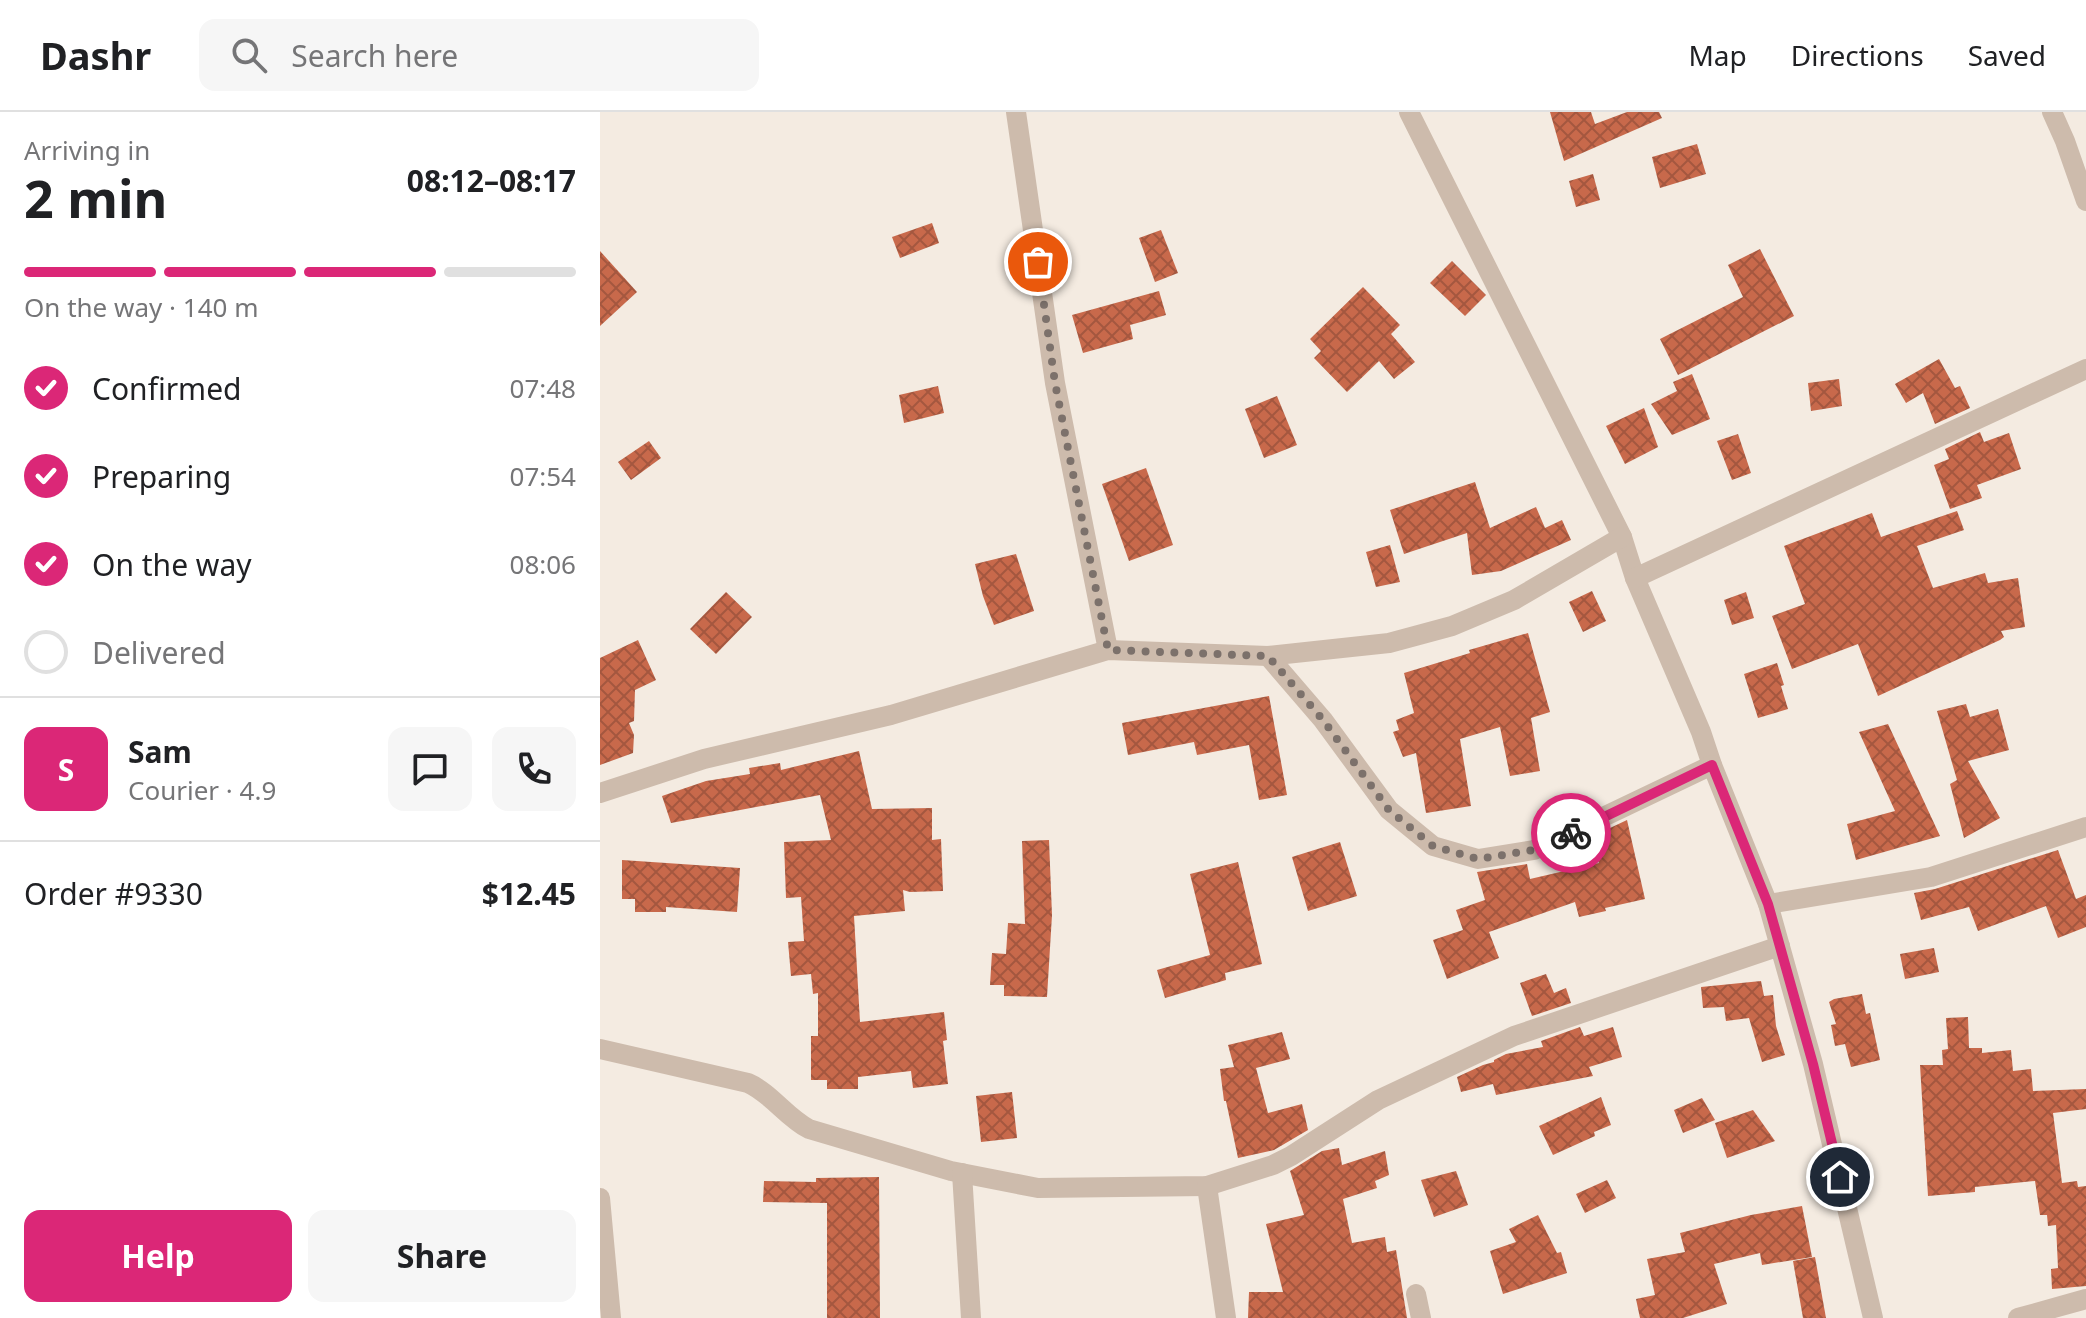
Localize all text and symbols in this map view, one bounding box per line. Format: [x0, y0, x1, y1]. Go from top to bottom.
search box [199, 19, 759, 91]
text: Dashr [40, 29, 151, 81]
icon: search [227, 33, 271, 77]
text: Search here [291, 35, 458, 76]
text: Map [1688, 36, 1747, 74]
text: Directions [1791, 36, 1924, 74]
text: Saved [1968, 36, 2046, 74]
text: Arriving in [24, 132, 150, 168]
text: 08:12–08:17 [407, 160, 576, 201]
text: 2 min [24, 162, 167, 233]
pin [1004, 228, 1072, 296]
icon: bag [1016, 240, 1060, 284]
text: On the way · 140 m [24, 289, 258, 325]
icon: check [24, 366, 68, 410]
text: Confirmed [92, 368, 242, 409]
text: 07:48 [510, 370, 576, 406]
icon: check [24, 454, 68, 498]
text: Preparing [92, 456, 231, 497]
text: 07:54 [510, 458, 576, 494]
icon: check [24, 542, 68, 586]
text: On the way [92, 544, 252, 585]
text: 08:06 [510, 546, 576, 582]
text: Delivered [92, 632, 226, 673]
button: chat [388, 727, 472, 811]
button: phone [492, 727, 576, 811]
text: Sam [128, 731, 192, 772]
text: S [58, 749, 74, 790]
text: Courier · 4.9 [128, 772, 276, 808]
courier [1531, 793, 1611, 873]
icon: bike [1549, 811, 1593, 855]
text: Order #9330 [24, 873, 203, 914]
text: $12.45 [482, 873, 576, 914]
pin [1806, 1143, 1874, 1211]
icon: home [1818, 1155, 1862, 1199]
button: Help [24, 1210, 292, 1302]
button: Share [308, 1210, 576, 1302]

